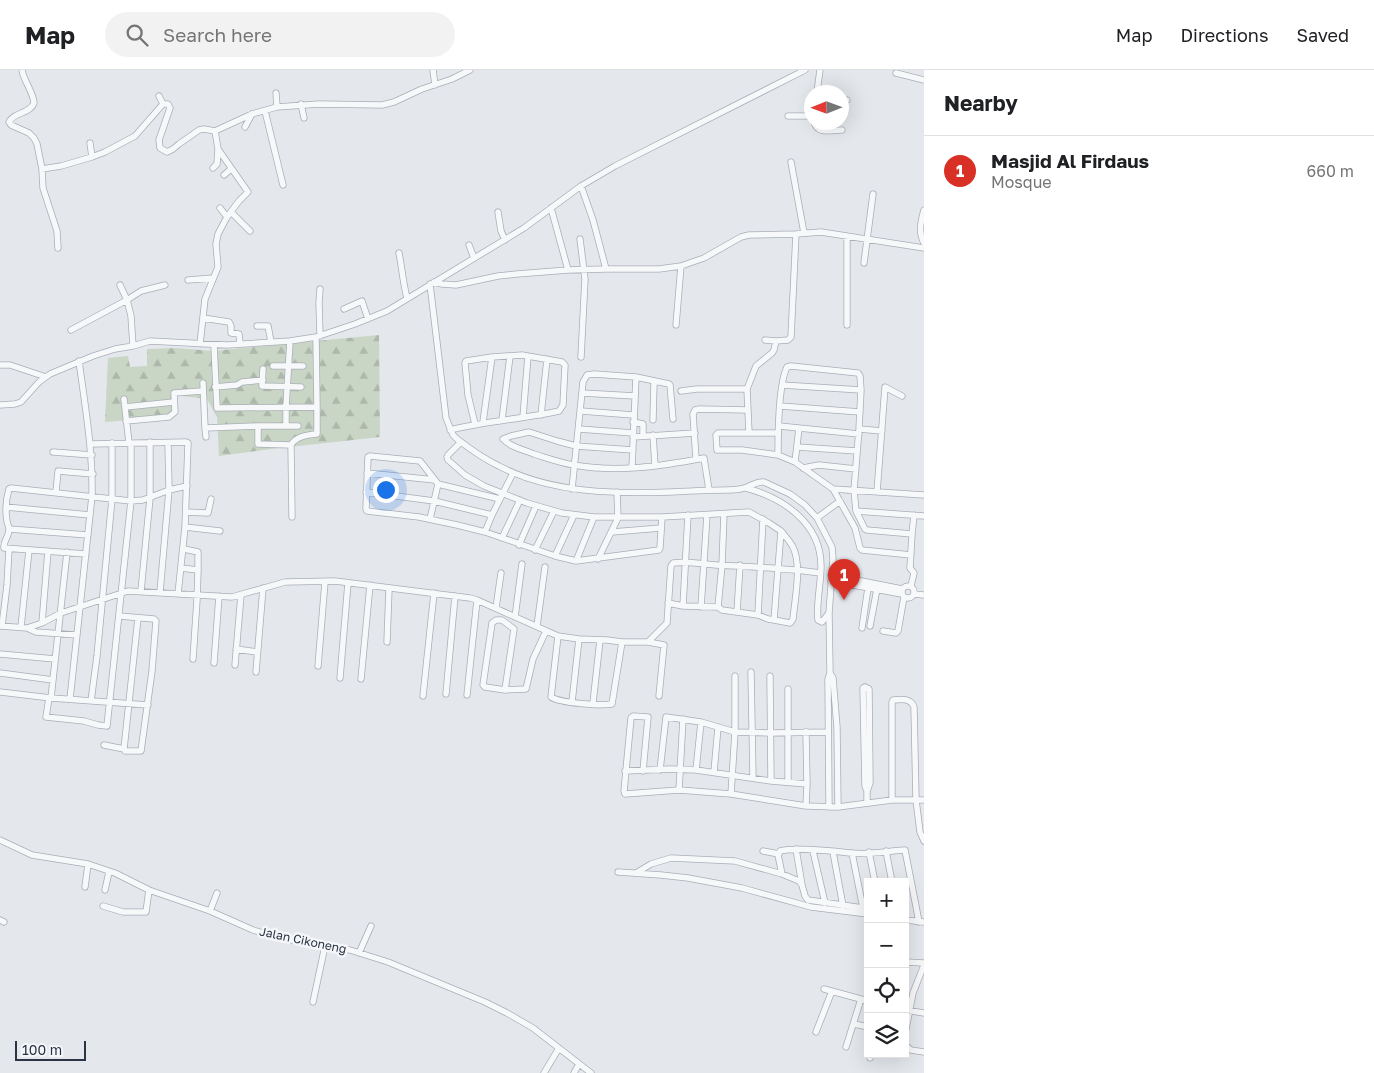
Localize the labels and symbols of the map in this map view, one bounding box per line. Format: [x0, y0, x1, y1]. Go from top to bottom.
north arrow [804, 85, 849, 130]
your location [373, 477, 399, 503]
pin: 1 [828, 559, 860, 600]
street label: Jalan Cikoneng [258, 923, 348, 957]
scale bar [15, 1038, 86, 1061]

